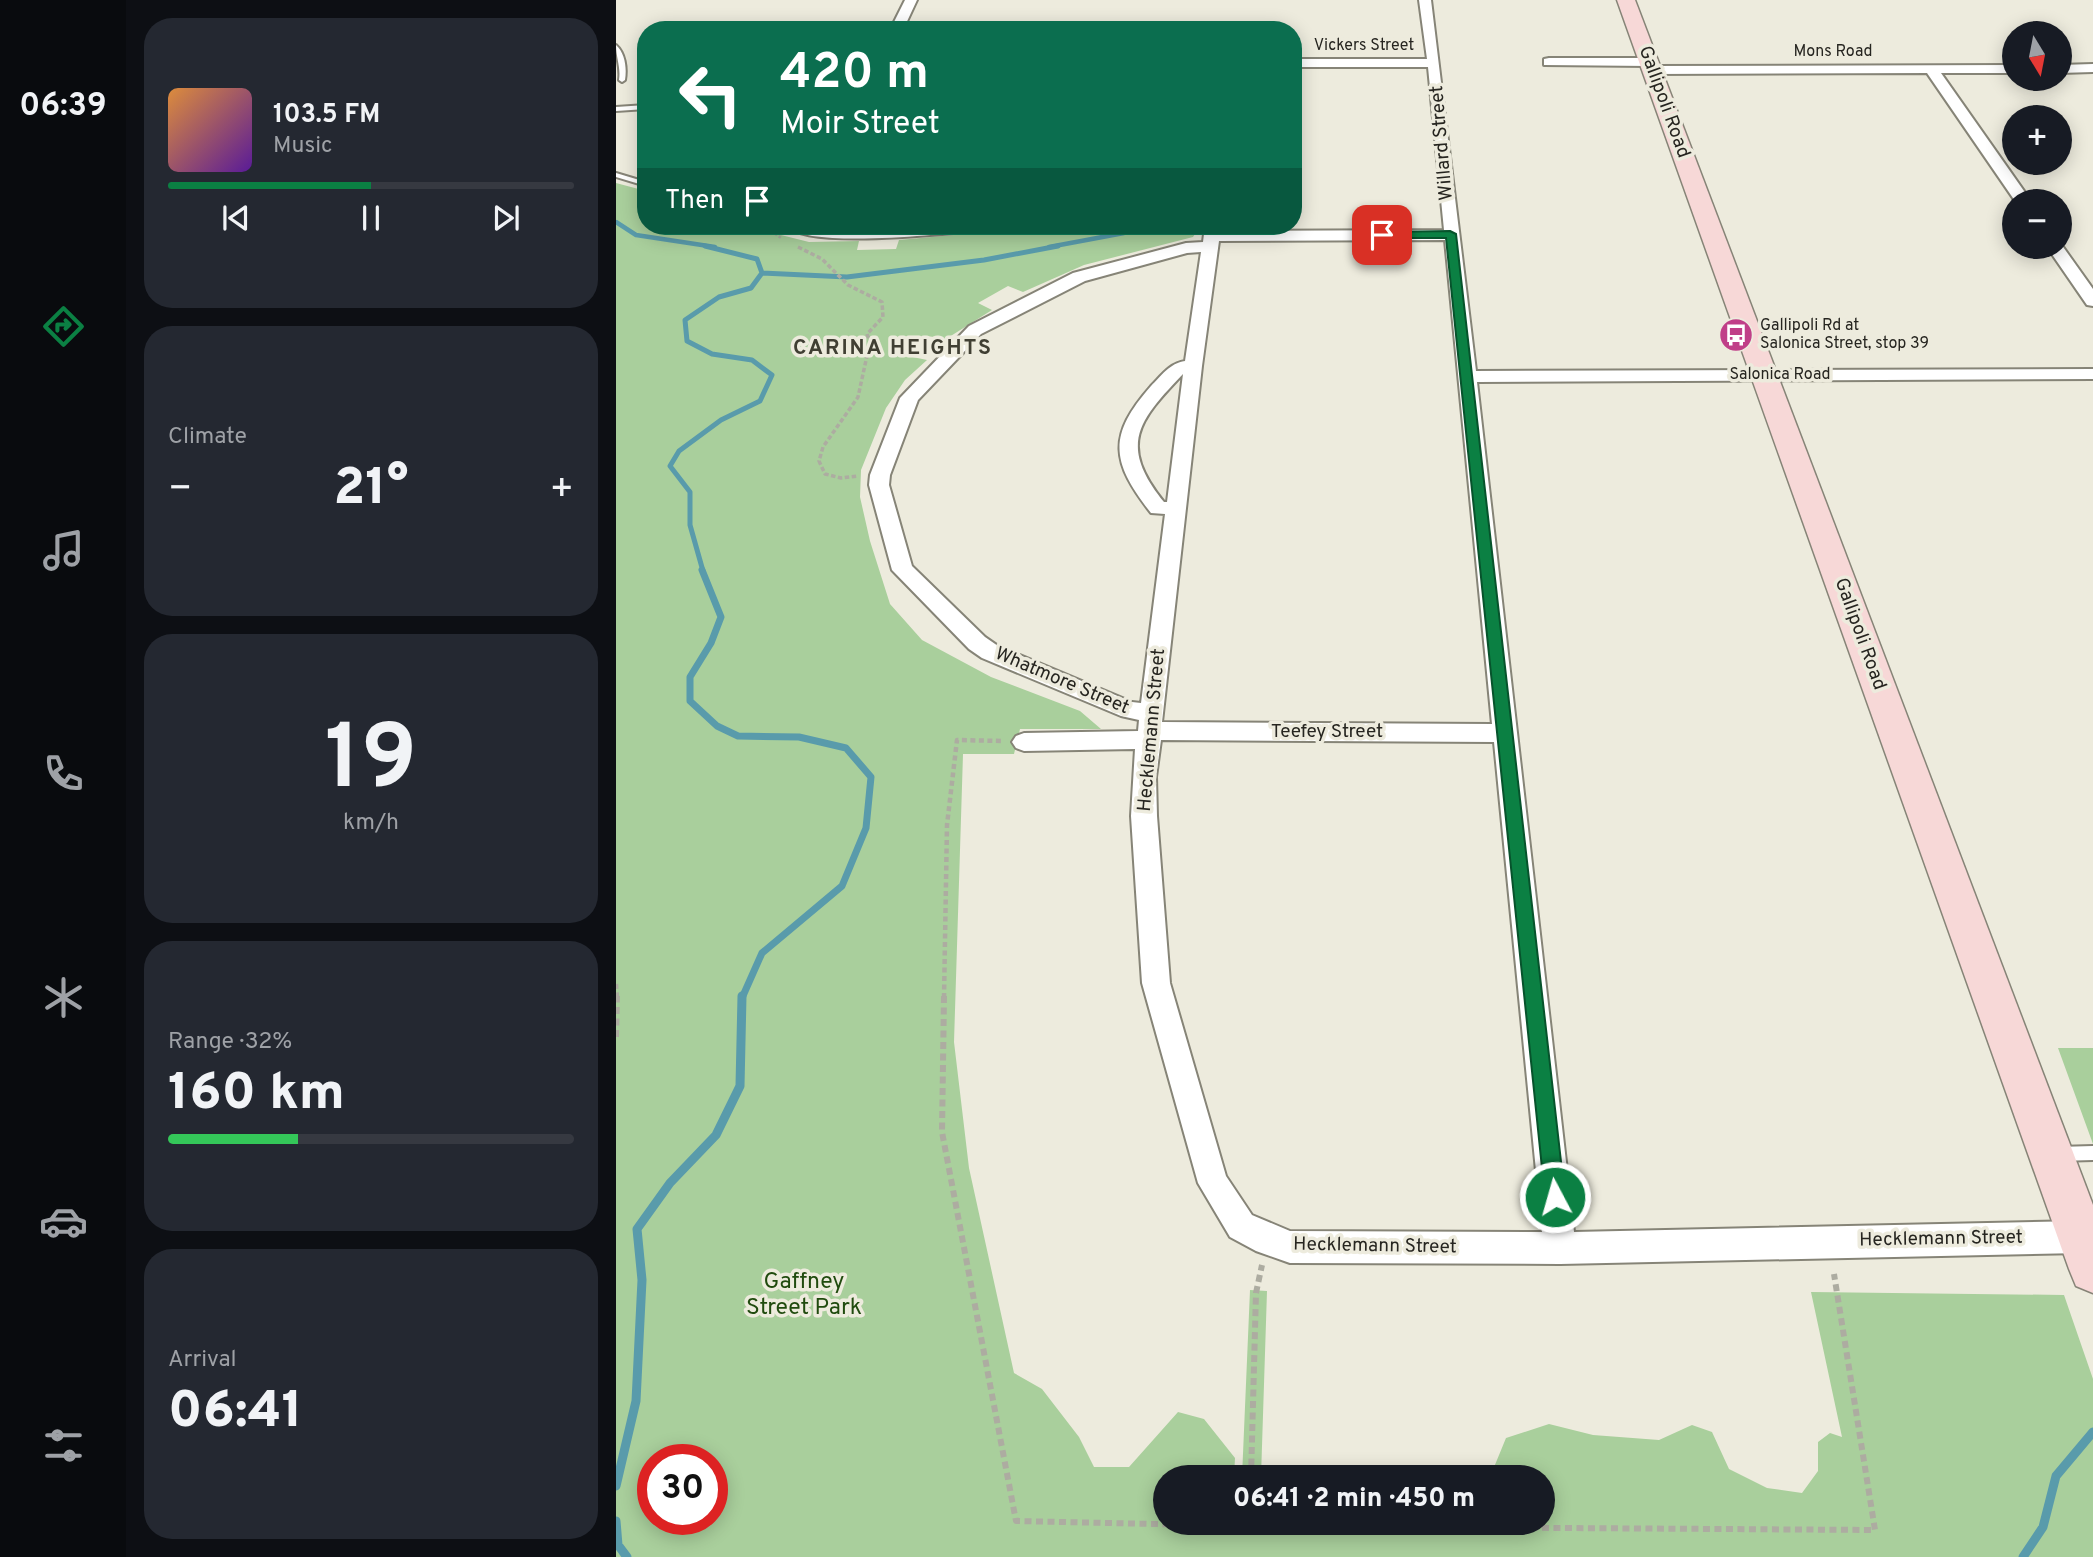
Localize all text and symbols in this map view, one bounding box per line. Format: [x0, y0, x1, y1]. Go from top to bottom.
north arrow [2002, 21, 2072, 91]
map controls [2002, 21, 2072, 259]
street label: Vickers Street [1314, 36, 1414, 56]
street label: Mons Road [1793, 42, 1873, 62]
street label: Gallipoli Road [1633, 43, 1695, 161]
text: 420 m [780, 44, 929, 106]
icon: left [665, 49, 756, 140]
street label: Willard Street [1425, 84, 1459, 202]
text: 06:39 [19, 87, 107, 127]
text: 103.5 FM [273, 99, 380, 132]
text: Moir Street [780, 105, 940, 145]
button: + [2002, 105, 2072, 175]
text: Music [273, 132, 333, 161]
icon: arrive [738, 182, 776, 220]
text: Then [665, 185, 724, 218]
button: − [2002, 189, 2072, 259]
icon: previous [217, 199, 255, 237]
icon: pause [352, 199, 390, 237]
icon: next [487, 199, 525, 237]
pin [1352, 205, 1412, 265]
icon: arrive [1363, 216, 1401, 254]
icon: directions [39, 302, 88, 351]
bus stop icon: Gallipoli Rd at Salonica Street, stop 39 [1717, 316, 1755, 354]
place label: Gallipoli Rd at Salonica Street, stop 39 [1760, 316, 1929, 354]
district label: CARINA HEIGHTS [793, 335, 993, 362]
street label: Salonica Road [1729, 365, 1831, 385]
text: Climate [168, 423, 247, 452]
text: 21° [334, 457, 408, 523]
text: − [168, 466, 193, 515]
text: + [549, 466, 574, 515]
icon: music [39, 526, 88, 575]
street label: Gallipoli Road [1829, 575, 1891, 693]
street label: Whatmore Street [991, 642, 1133, 720]
street label: Hecklemann Street [1133, 647, 1171, 813]
text: 19 [325, 706, 417, 821]
street label: Teefey Street [1271, 720, 1383, 744]
icon: phone [39, 749, 88, 798]
text: km/h [343, 809, 399, 838]
icon: climate [39, 973, 88, 1022]
text: Range · 32% [168, 1028, 292, 1057]
text: 160 km [168, 1062, 345, 1128]
position arrow [1518, 1160, 1592, 1234]
icon: car [39, 1197, 88, 1246]
street label: Hecklemann Street [1859, 1226, 2023, 1252]
street label: Hecklemann Street [1293, 1233, 1457, 1259]
park label: Gaffney Street Park [746, 1268, 862, 1323]
text: Arrival [168, 1346, 237, 1375]
text: 06:41 [168, 1380, 303, 1446]
icon: filters [39, 1421, 88, 1470]
speed limit sign: 30 [637, 1444, 728, 1535]
text: 06:41 · 2 min · 450 m [1233, 1483, 1475, 1516]

